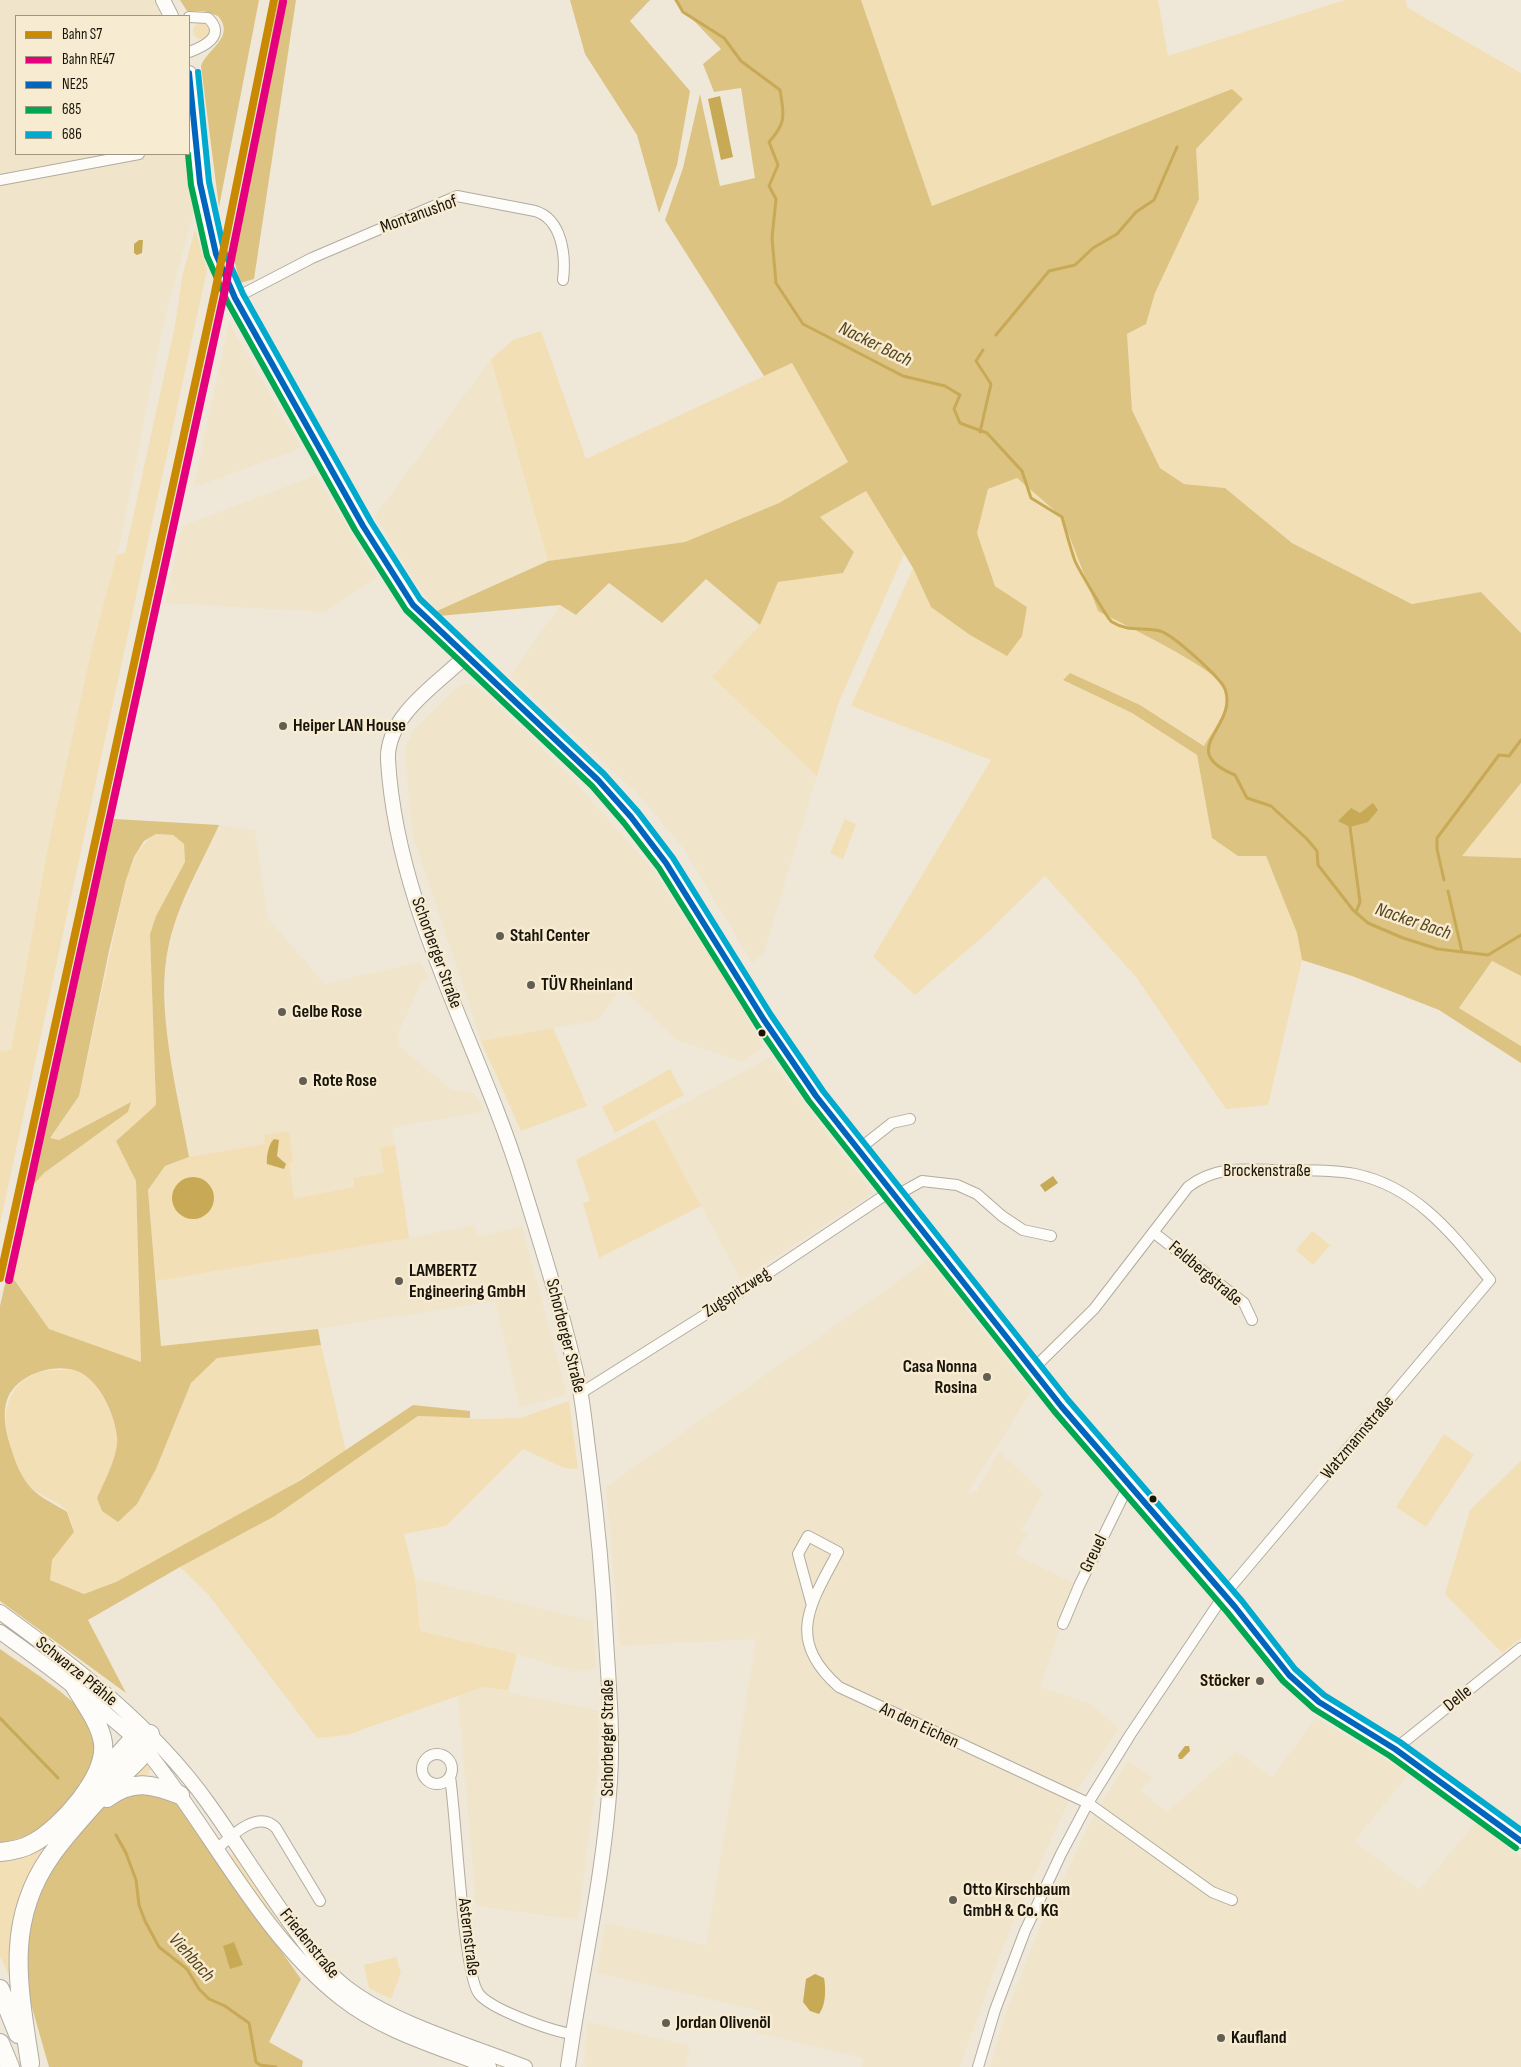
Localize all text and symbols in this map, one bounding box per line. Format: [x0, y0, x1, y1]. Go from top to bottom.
legend [15, 15, 190, 155]
text: Bahn S7 [62, 25, 102, 44]
text: Bahn RE47 [62, 50, 115, 69]
text: NE25 [62, 75, 88, 94]
text: 685 [62, 100, 81, 119]
text: 686 [62, 125, 82, 144]
street label: Montanushof [378, 191, 460, 239]
water label: Nacker Bach [835, 318, 915, 372]
place label: Heiper LAN House [293, 715, 406, 737]
marker: Heiper LAN House [277, 720, 289, 732]
street label: Schorberger Straße [406, 894, 466, 1012]
water label: Nacker Bach [1372, 898, 1454, 946]
place label: Stahl Center [510, 925, 590, 947]
marker: Stahl Center [494, 930, 506, 942]
place label: TÜV Rheinland [541, 974, 633, 996]
marker: TÜV Rheinland [525, 979, 537, 991]
place label: Gelbe Rose [292, 1001, 362, 1023]
marker: Gelbe Rose [276, 1006, 288, 1018]
unlabelled marker [757, 1028, 767, 1038]
place label: Rote Rose [313, 1070, 377, 1092]
marker: Rote Rose [297, 1075, 309, 1087]
street label: Brockenstraße [1223, 1160, 1311, 1182]
street label: Feldbergstraße [1164, 1237, 1246, 1311]
place label: LAMBERTZ Engineering GmbH [409, 1260, 526, 1302]
street label: Zugspitzweg [699, 1263, 775, 1323]
marker: LAMBERTZ Engineering GmbH [393, 1275, 405, 1287]
street label: Schorberger Straße [540, 1277, 590, 1395]
place label: Casa Nonna Rosina [903, 1356, 977, 1398]
marker: Casa Nonna Rosina [981, 1371, 993, 1383]
street label: Watzmannstraße [1317, 1392, 1399, 1484]
unlabelled marker [1148, 1494, 1158, 1504]
street label: Greuel [1076, 1532, 1112, 1576]
street label: Schwarze Pfähle [31, 1633, 121, 1711]
place label: Stöcker [1200, 1670, 1250, 1692]
marker: Stöcker [1254, 1675, 1266, 1687]
street label: Schorberger Straße [597, 1680, 619, 1796]
street label: Delle [1440, 1681, 1476, 1717]
street label: An den Eichen [876, 1698, 962, 1754]
place label: Otto Kirschbaum GmbH & Co. KG [963, 1879, 1070, 1922]
marker: Otto Kirschbaum GmbH & Co. KG [947, 1894, 959, 1906]
street label: Asternstraße [453, 1897, 483, 1977]
street label: Friedenstraße [274, 1905, 344, 1983]
water label: Viehbach [163, 1929, 219, 1987]
place label: Jordan Olivenöl [676, 2012, 771, 2034]
marker: Jordan Olivenöl [660, 2017, 672, 2029]
place label: Kaufland [1231, 2027, 1287, 2049]
marker: Kaufland [1215, 2032, 1227, 2044]

